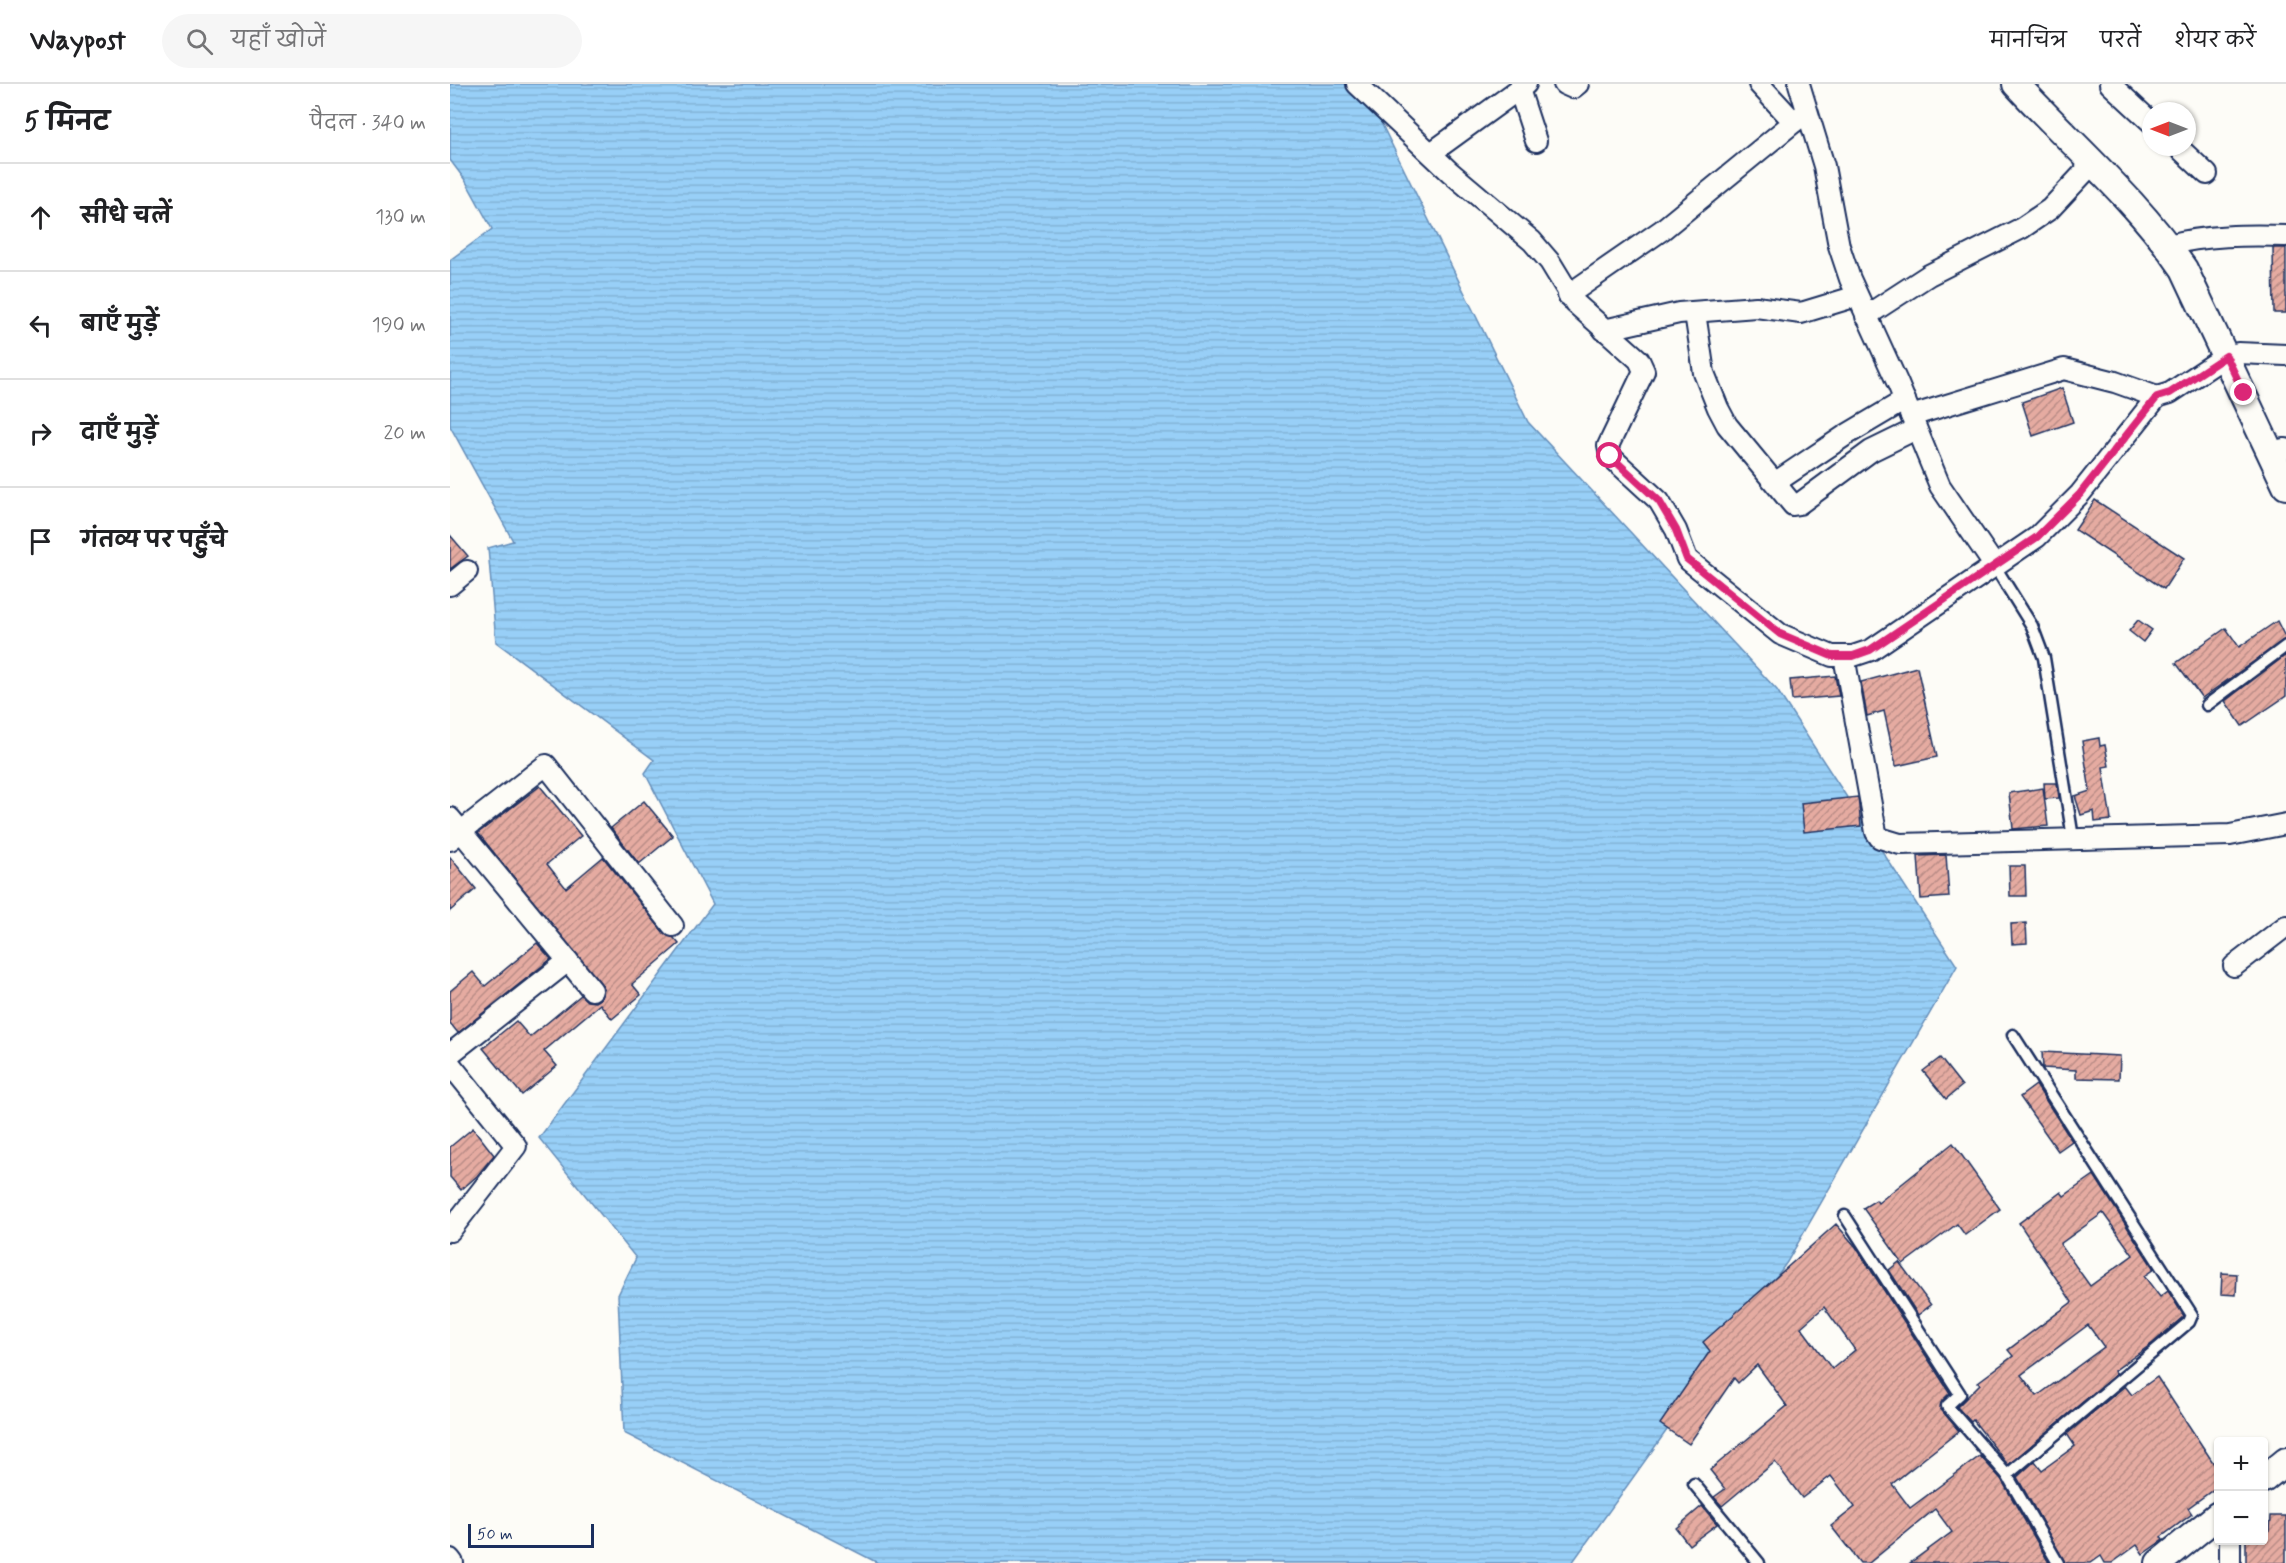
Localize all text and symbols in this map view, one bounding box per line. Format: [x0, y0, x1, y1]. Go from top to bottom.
search box [162, 14, 582, 68]
text: Waypost [30, 23, 126, 60]
icon: search [183, 25, 216, 58]
text: यहाँ खोजें [231, 27, 326, 55]
text: मानचित्र [1990, 27, 2067, 55]
text: परतें [2100, 27, 2141, 55]
text: शेयर करें [2174, 27, 2256, 55]
north arrow [2142, 102, 2196, 156]
text: 5 मिनट [24, 106, 110, 140]
text: पैदल · 340 m [310, 110, 426, 137]
icon: ahead [24, 201, 57, 234]
text: सीधे चलें [81, 203, 171, 231]
text: 130 m [375, 204, 426, 231]
icon: left [24, 309, 57, 342]
text: बाएँ मुड़ें [81, 311, 159, 339]
text: 190 m [372, 312, 426, 339]
route end [2230, 379, 2256, 405]
icon: right [24, 417, 57, 450]
text: दाएँ मुड़ें [81, 419, 158, 447]
text: 20 m [383, 420, 426, 447]
route start [1596, 442, 1622, 468]
icon: arrive [24, 525, 57, 558]
text: गंतव्य पर पहुँचे [81, 527, 227, 555]
map controls [2214, 1437, 2268, 1545]
button: + [2214, 1437, 2268, 1491]
button: − [2214, 1491, 2268, 1545]
scale bar [468, 1521, 594, 1548]
text: 50 m [477, 1524, 513, 1545]

